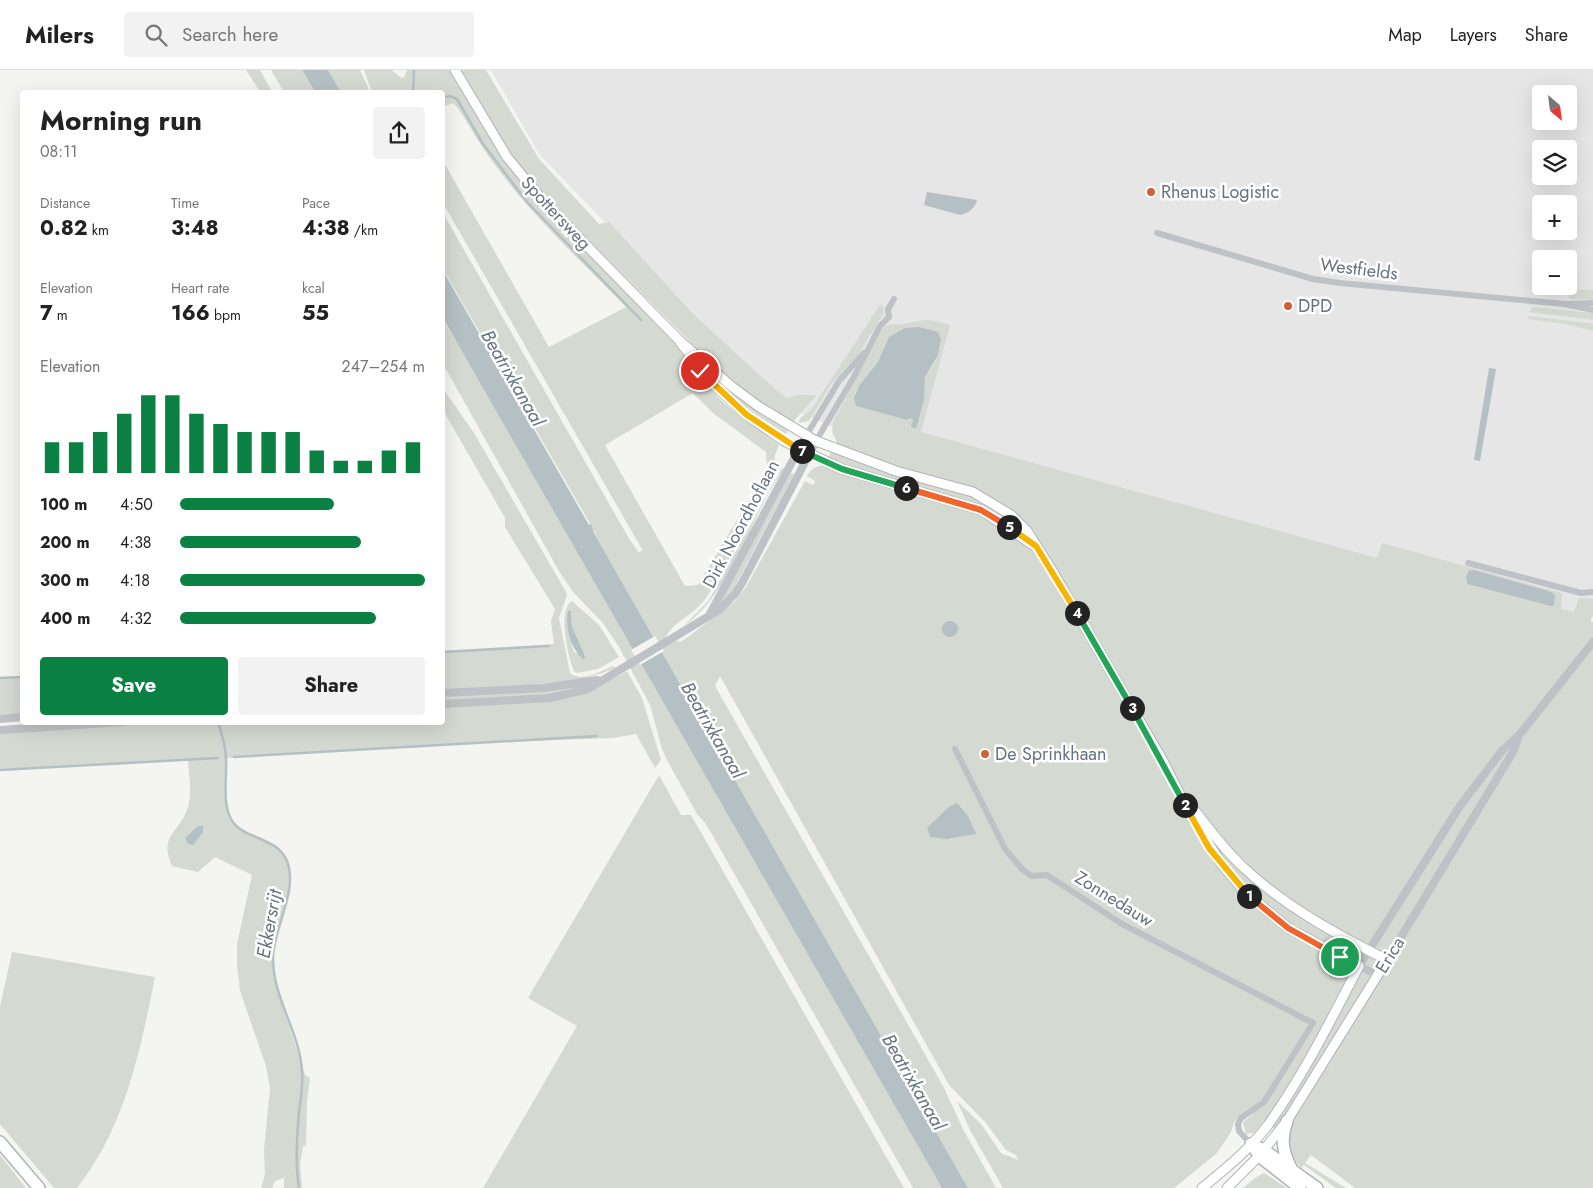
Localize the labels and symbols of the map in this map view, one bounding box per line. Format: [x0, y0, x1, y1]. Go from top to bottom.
north arrow [1532, 85, 1578, 130]
street label: Spottersweg [515, 170, 597, 256]
place label: Rhenus Logistic [1161, 179, 1279, 205]
marker: Rhenus Logistic [1145, 186, 1157, 198]
street label: Westfields [1319, 251, 1399, 287]
place label: DPD [1298, 293, 1332, 319]
marker: DPD [1282, 300, 1294, 312]
water label: Beatrixkanaal [475, 325, 552, 432]
pin [679, 350, 721, 392]
pin: 7 [790, 438, 814, 464]
street label: Dirk Noordhoflaan [696, 455, 786, 593]
pin: 6 [894, 476, 918, 500]
pin: 5 [996, 514, 1022, 540]
pin: 4 [1064, 600, 1090, 626]
water label: Beatrixkanaal [675, 677, 752, 784]
pin: 3 [1120, 696, 1144, 720]
place label: De Sprinkhaan [995, 741, 1106, 767]
marker: De Sprinkhaan [979, 748, 991, 760]
pin: 2 [1172, 792, 1198, 818]
street label: Zonnedauw [1070, 865, 1159, 934]
pin: 1 [1236, 884, 1262, 908]
water label: Ekkersrijt [250, 886, 289, 961]
street label: Erica [1369, 932, 1411, 978]
pin [1319, 936, 1361, 978]
water label: Beatrixkanaal [876, 1029, 953, 1136]

